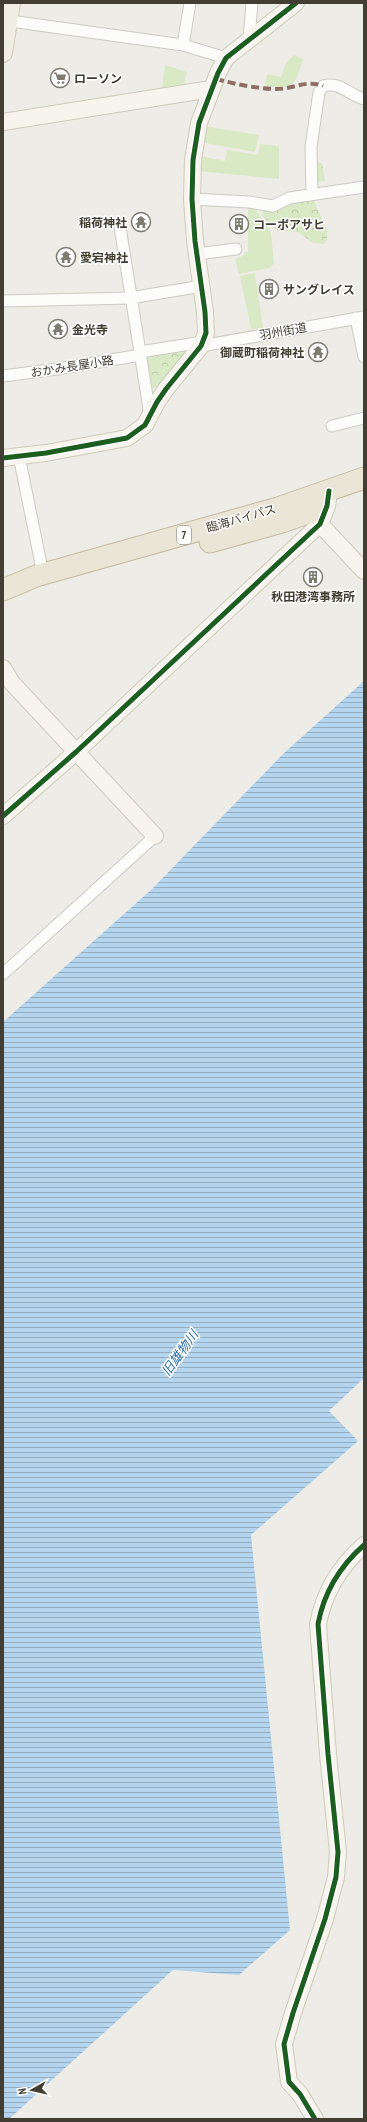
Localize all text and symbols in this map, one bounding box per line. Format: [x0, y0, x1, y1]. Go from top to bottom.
supermarket icon: ローソン [49, 67, 71, 89]
place label: ローソン [74, 71, 122, 86]
temple icon: 稲荷神社 [130, 211, 152, 233]
building icon: コーポアサヒ [228, 213, 250, 235]
place label: 稲荷神社 [79, 215, 127, 230]
place label: コーポアサヒ [253, 217, 325, 232]
temple icon: 愛宕神社 [55, 246, 77, 268]
place label: 愛宕神社 [80, 250, 128, 265]
building icon: サングレイス [258, 278, 280, 300]
place label: サングレイス [283, 282, 355, 297]
temple icon: 金光寺 [47, 318, 69, 340]
street label: 羽州街道 [258, 319, 308, 343]
place label: 金光寺 [72, 322, 108, 337]
temple icon: 御蔵町稲荷神社 [307, 341, 329, 363]
place label: 御蔵町稲荷神社 [220, 345, 304, 360]
street label: おかみ長屋小路 [29, 352, 115, 380]
street label: 臨海バイパス [204, 501, 278, 535]
road number: 7 [177, 526, 191, 544]
building icon: 秋田港湾事務所 [302, 566, 324, 588]
place label: 秋田港湾事務所 [271, 589, 355, 604]
water label: 旧雄物川 [158, 1325, 203, 1379]
north arrow [12, 2070, 52, 2110]
text: N [15, 2087, 29, 2095]

